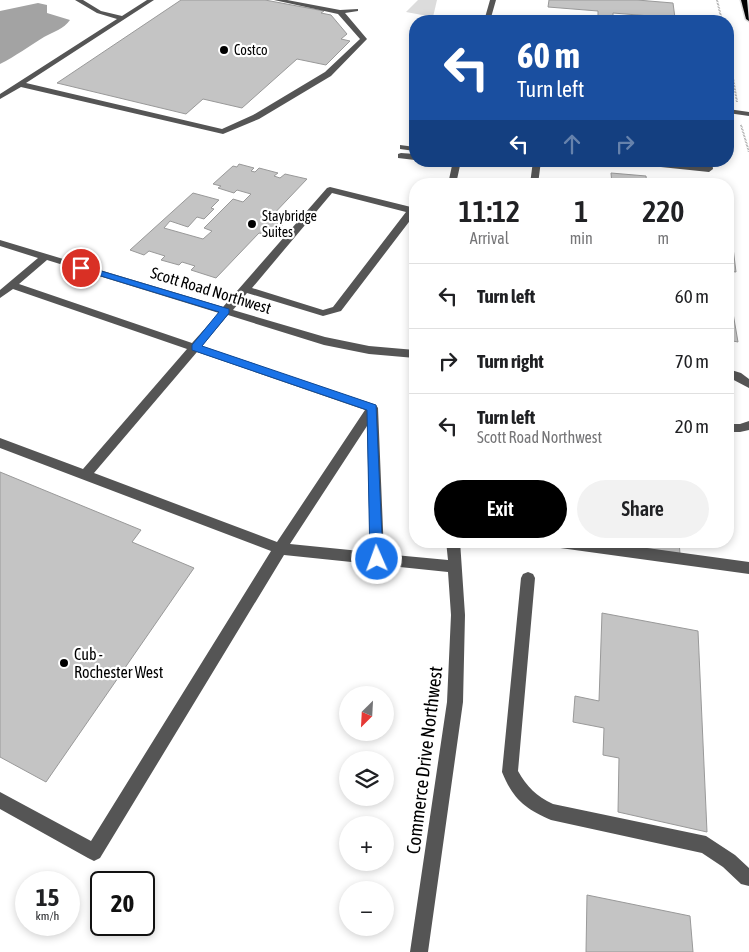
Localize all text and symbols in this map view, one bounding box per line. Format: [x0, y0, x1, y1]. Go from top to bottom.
icon: left [434, 35, 499, 100]
text: 60 m [517, 35, 580, 75]
place label: Costco [234, 42, 267, 58]
marker: Costco [218, 44, 230, 56]
text: Turn left [517, 76, 584, 102]
icon: left [505, 130, 533, 158]
icon: ahead [558, 130, 586, 158]
icon: right [611, 130, 639, 158]
text: 11:12 [458, 194, 520, 228]
text: 1 [574, 194, 588, 228]
text: 220 [642, 194, 684, 228]
place label: Staybridge Suites [262, 208, 317, 240]
marker: Staybridge Suites [246, 218, 258, 230]
text: Arrival [470, 229, 509, 247]
text: min [570, 229, 593, 247]
text: m [658, 229, 669, 247]
pin [60, 247, 102, 289]
icon: arrive [67, 254, 95, 282]
street label: Scott Road Northwest [149, 263, 274, 317]
icon: left [434, 282, 462, 310]
text: Turn left [477, 285, 535, 307]
text: 60 m [675, 285, 709, 307]
icon: right [434, 347, 462, 375]
text: Turn right [477, 350, 544, 372]
text: 70 m [675, 350, 709, 372]
text: Turn left [477, 406, 535, 428]
icon: left [434, 412, 462, 440]
text: 20 m [675, 415, 709, 437]
text: Scott Road Northwest [477, 428, 602, 446]
button: Exit [434, 480, 567, 538]
button: Share [577, 480, 709, 538]
position arrow [350, 532, 402, 584]
place label: Cub - Rochester West [74, 645, 164, 681]
marker: Cub - Rochester West [58, 657, 70, 669]
street label: Commerce Drive Northwest [402, 665, 446, 855]
north arrow [339, 686, 394, 741]
map controls [339, 686, 394, 936]
button: layers [339, 751, 394, 806]
button: + [339, 816, 394, 871]
speed limit sign: 20 [90, 871, 155, 936]
button: − [339, 881, 394, 936]
text: 15 [36, 883, 59, 911]
text: km/h [36, 909, 59, 923]

